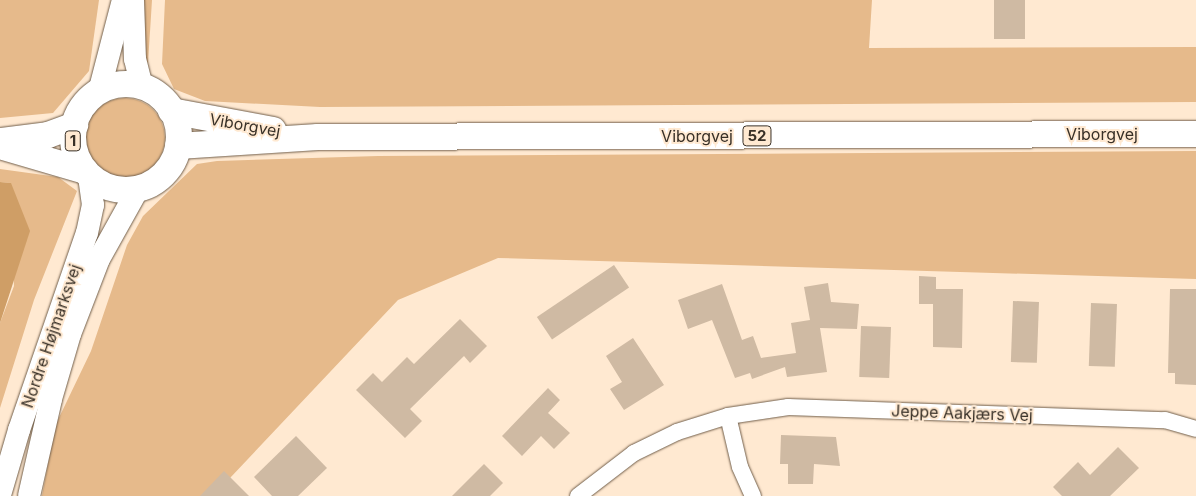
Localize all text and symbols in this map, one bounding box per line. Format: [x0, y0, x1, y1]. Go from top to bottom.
street label: Viborgvej [208, 109, 282, 141]
road number: 52 [742, 124, 772, 148]
street label: Viborgvej [1066, 124, 1138, 144]
street label: Viborgvej [661, 126, 733, 146]
road number: 1 [64, 128, 82, 154]
street label: Nordre Højmarksvej [17, 262, 85, 410]
street label: Jeppe Aakjærs Vej [891, 401, 1033, 425]

